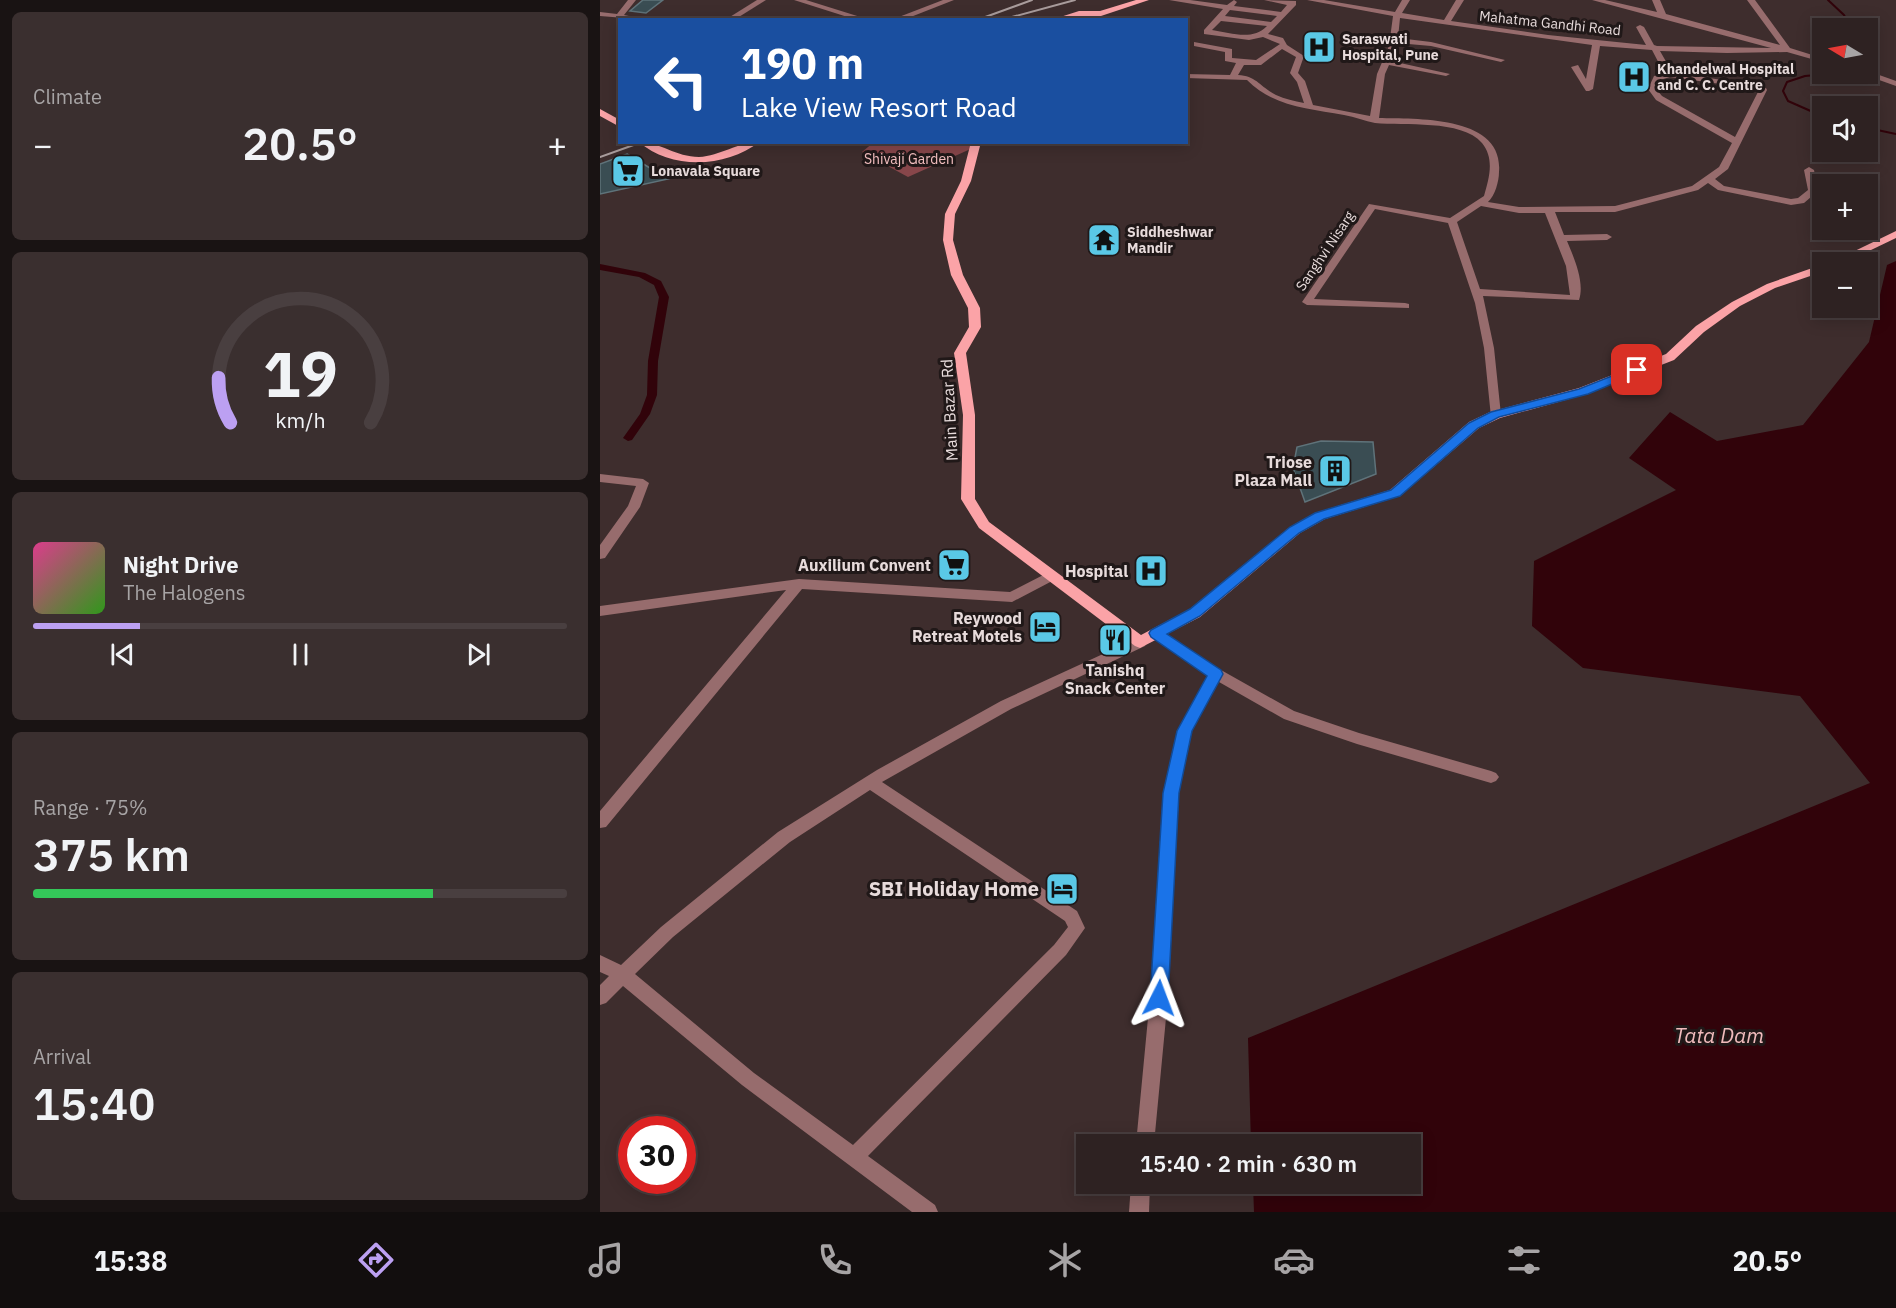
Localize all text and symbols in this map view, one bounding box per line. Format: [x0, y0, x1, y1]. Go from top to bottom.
street label: Mahatma Gandhi Road [1478, 7, 1622, 39]
north arrow [1812, 18, 1878, 84]
map controls [1812, 18, 1878, 318]
hospital icon: Saraswati Hospital, Pune [1301, 29, 1337, 65]
place label: Saraswati Hospital, Pune [1342, 30, 1439, 64]
text: 190 m [741, 36, 864, 91]
icon: left [642, 42, 720, 120]
hospital icon: Khandelwal Hospital and C. C. Centre [1616, 59, 1652, 95]
place label: Khandelwal Hospital and C. C. Centre [1657, 60, 1794, 94]
text: Climate [33, 83, 102, 110]
text: Lake View Resort Road [741, 89, 1017, 124]
button: sound [1812, 96, 1878, 162]
text: 20.5° [242, 114, 358, 172]
text: − [33, 123, 53, 166]
text: + [547, 123, 567, 166]
park label: Shivaji Garden [864, 150, 954, 168]
supermarket icon: Lonavala Square [610, 153, 646, 189]
place label: Lonavala Square [651, 162, 760, 180]
button: + [1812, 174, 1878, 240]
street label: Sanghvi Nisarg [1292, 207, 1359, 294]
temple icon: Siddheshwar Mandir [1086, 222, 1122, 258]
place label: Siddheshwar Mandir [1127, 223, 1214, 257]
button: − [1812, 252, 1878, 318]
text: 19 [263, 333, 337, 414]
pin [1611, 344, 1662, 395]
icon: arrive [1620, 353, 1653, 386]
street label: Main Bazar Rd [936, 358, 962, 462]
text: km/h [275, 406, 325, 434]
place label: Triose Plaza Mall [1235, 452, 1312, 490]
building icon: Triose Plaza Mall [1317, 453, 1353, 489]
supermarket icon: Auxilium Convent [936, 547, 972, 583]
text: Night Drive [123, 550, 239, 579]
hospital icon: Hospital [1133, 553, 1169, 589]
place label: Auxilium Convent [798, 555, 931, 575]
place label: Hospital [1065, 561, 1128, 581]
text: The Halogens [123, 579, 245, 606]
place label: Reywood Retreat Motels [912, 608, 1022, 646]
hotel icon: Reywood Retreat Motels [1027, 609, 1063, 645]
restaurant icon: Tanishq Snack Center [1097, 622, 1133, 658]
icon: previous [106, 638, 139, 671]
icon: pause [284, 638, 317, 671]
icon: next [462, 638, 495, 671]
place label: Tanishq Snack Center [1065, 660, 1166, 698]
text: Range · 75% [33, 794, 148, 821]
text: 375 km [33, 825, 190, 883]
hotel icon: SBI Holiday Home [1044, 871, 1080, 907]
place label: SBI Holiday Home [869, 875, 1039, 902]
position arrow [1127, 966, 1191, 1030]
water label: Tata Dam [1674, 1021, 1764, 1049]
text: Arrival [33, 1043, 91, 1070]
text: 15:40 [33, 1074, 155, 1132]
speed limit sign: 30 [618, 1116, 696, 1194]
text: 15:40 · 2 min · 630 m [1140, 1149, 1357, 1178]
icon: directions [355, 1239, 397, 1281]
icon: music [585, 1239, 627, 1281]
icon: phone [814, 1239, 856, 1281]
icon: climate [1044, 1239, 1086, 1281]
icon: car [1273, 1239, 1315, 1281]
icon: filters [1503, 1239, 1545, 1281]
text: 15:38 [94, 1243, 168, 1278]
text: 20.5° [1732, 1243, 1802, 1278]

